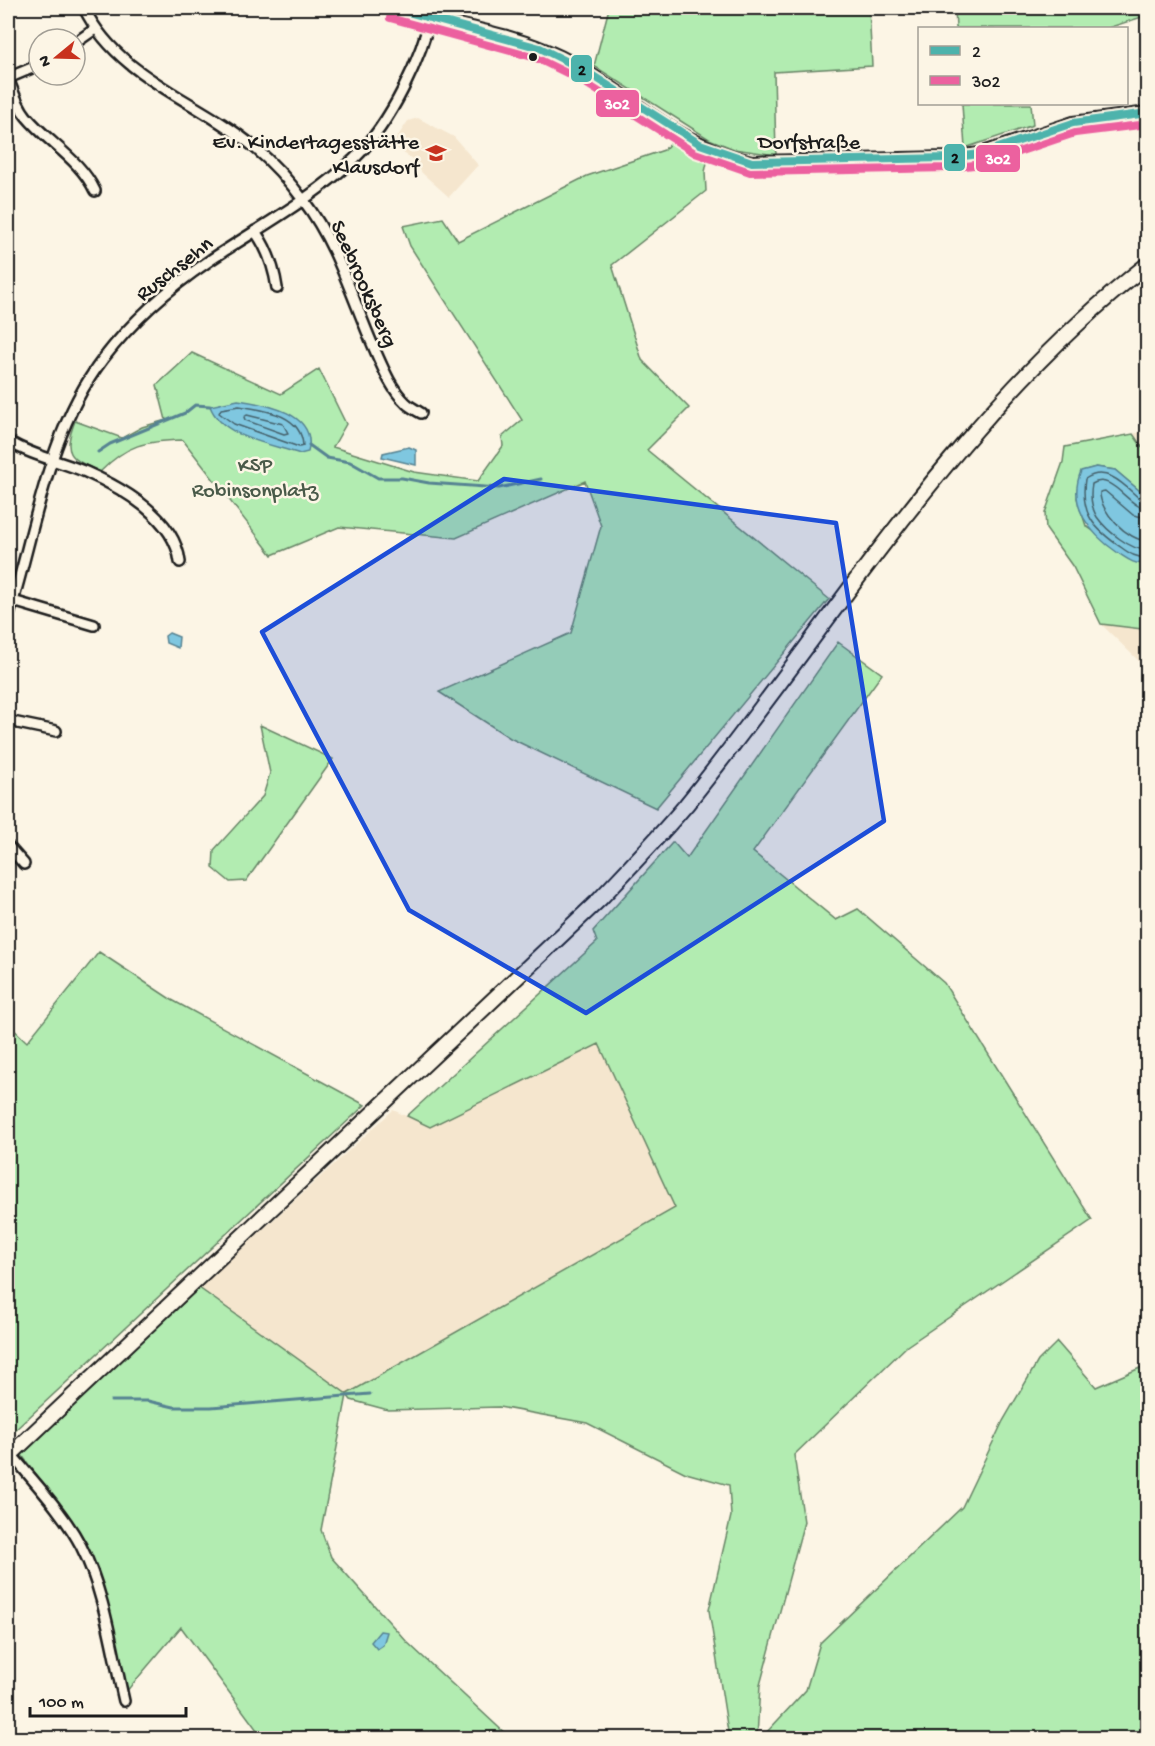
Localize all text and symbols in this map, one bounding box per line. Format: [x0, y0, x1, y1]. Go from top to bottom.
north arrow [27, 27, 87, 87]
legend [918, 27, 1128, 105]
text: 2 [972, 43, 981, 64]
unlabelled marker [527, 51, 539, 63]
text: N [35, 52, 57, 69]
line badge: 2 [570, 54, 593, 83]
text: 2 [578, 63, 586, 82]
text: 302 [971, 73, 1001, 94]
line badge: 302 [595, 89, 640, 118]
text: 302 [603, 97, 630, 116]
place label: Ev. Kindertagesstätte Klausdorf [212, 131, 421, 182]
street label: Dorfstraße [756, 131, 861, 157]
school or university icon: Ev. Kindertagesstätte Klausdorf [424, 141, 448, 165]
line badge: 2 [943, 143, 966, 172]
line badge: 302 [975, 144, 1021, 173]
text: 2 [951, 151, 959, 170]
text: 302 [984, 152, 1011, 171]
street label: Seebrooksberg [323, 217, 402, 352]
street label: Ruschsehn [132, 232, 220, 308]
park label: KSP Robinsonplatz [192, 454, 319, 505]
scale bar [30, 1680, 186, 1718]
text: 100 m [38, 1693, 84, 1714]

